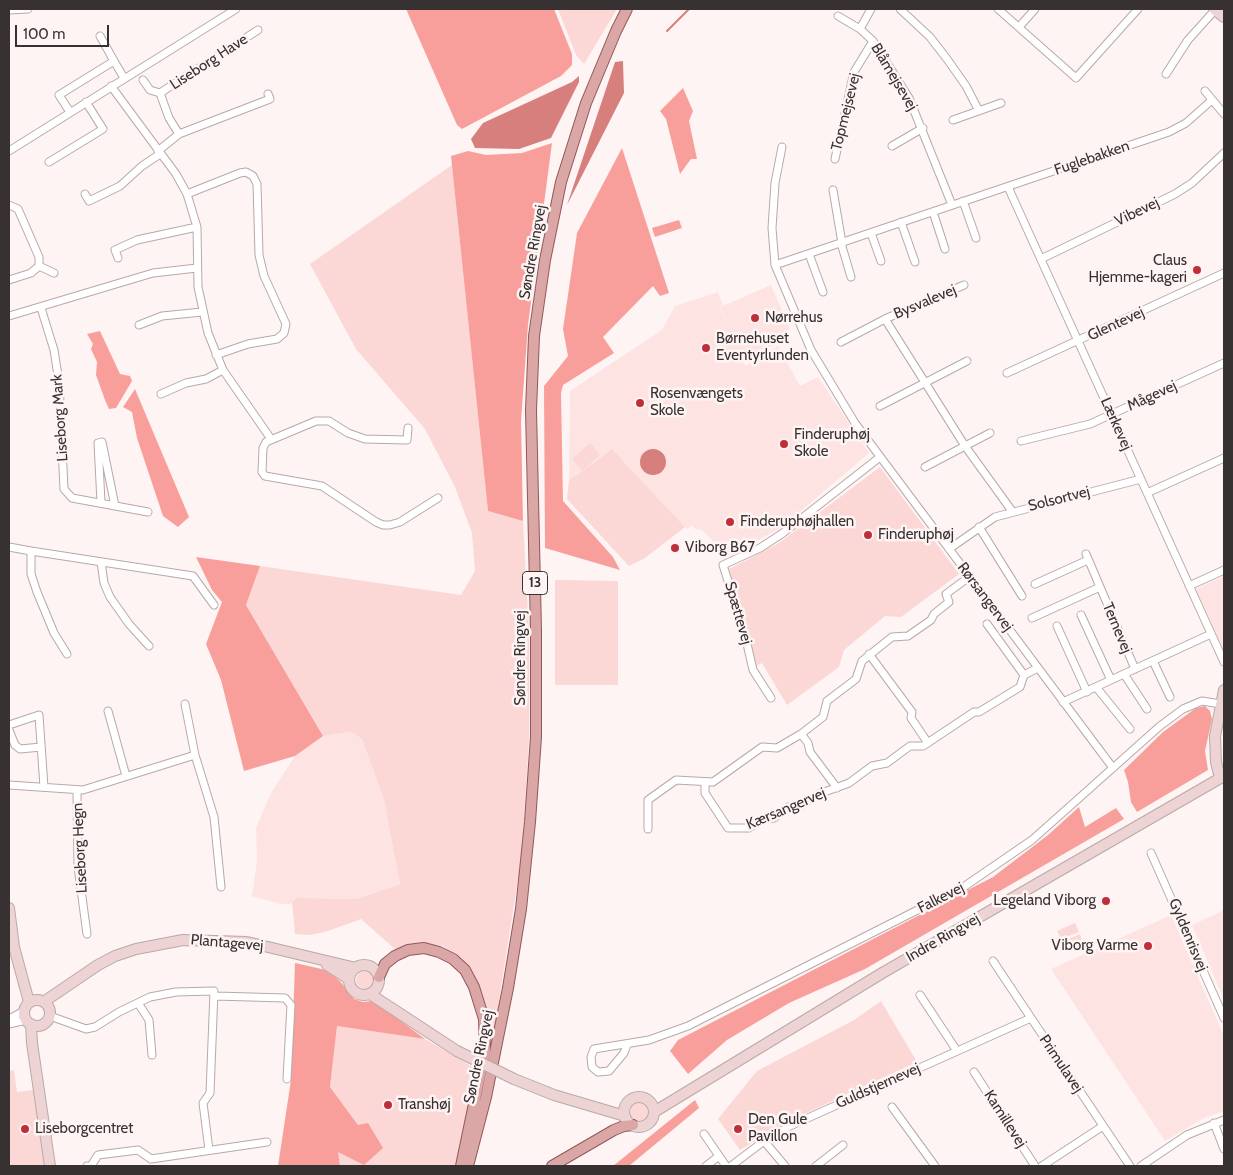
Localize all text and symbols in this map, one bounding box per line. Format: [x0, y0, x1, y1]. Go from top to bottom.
scale bar [18, 15, 111, 47]
text: 100 m [23, 25, 65, 43]
street label: Liseborg Have [167, 30, 251, 94]
street label: Blåmejsevej [867, 40, 921, 114]
street label: Topmejsevej [828, 71, 864, 153]
street label: Fuglebakken [1052, 137, 1132, 179]
street label: Vibevej [1112, 194, 1162, 230]
street label: Søndre Ringvej [516, 203, 550, 301]
place label: Claus Hjemme-kageri [1088, 252, 1187, 287]
marker: Claus Hjemme-kageri [1191, 264, 1203, 276]
street label: Bysvalevej [891, 281, 959, 323]
street label: Glentevej [1085, 303, 1147, 345]
place label: Nørrehus [765, 309, 823, 327]
marker: Nørrehus [749, 312, 761, 324]
place label: Børnehuset Eventyrlunden [716, 330, 809, 365]
marker: Børnehuset Eventyrlunden [700, 342, 712, 354]
street label: Liseborg Mark [48, 374, 72, 462]
street label: Mågevej [1124, 377, 1180, 415]
place label: Rosenvængets Skole [650, 385, 743, 420]
street label: Lærkevej [1096, 395, 1136, 453]
marker: Rosenvængets Skole [634, 397, 646, 409]
place label: Finderuphøj Skole [794, 426, 870, 461]
marker: Finderuphøj Skole [778, 438, 790, 450]
street label: Solsortvej [1026, 483, 1092, 515]
place label: Finderuphøjhallen [740, 513, 854, 531]
marker: Finderuphøjhallen [724, 516, 736, 528]
place label: Finderuphøj [878, 526, 954, 544]
marker: Finderuphøj [862, 529, 874, 541]
place label: Viborg B67 [685, 539, 755, 557]
marker: Viborg B67 [669, 542, 681, 554]
street label: Rørsangervej [953, 559, 1017, 635]
road number: 13 [522, 572, 548, 594]
street label: Spættevej [720, 580, 756, 646]
street label: Ternevej [1098, 600, 1136, 656]
street label: Søndre Ringvej [512, 610, 530, 706]
street label: Kærsangervej [743, 784, 829, 834]
street label: Liseborg Hegn [69, 802, 91, 894]
street label: Falkevej [915, 879, 967, 917]
place label: Legeland Viborg [993, 892, 1096, 910]
marker: Legeland Viborg [1100, 895, 1112, 907]
street label: Gyldenrisvej [1165, 896, 1211, 974]
street label: Indre Ringvej [903, 910, 983, 966]
street label: Plantagevej [190, 931, 264, 955]
place label: Viborg Varme [1052, 937, 1138, 955]
marker: Viborg Varme [1142, 940, 1154, 952]
street label: Søndre Ringvej [460, 1008, 498, 1106]
street label: Primulavej [1035, 1032, 1087, 1096]
street label: Guldstjernevej [833, 1059, 923, 1113]
street label: Kamillevej [980, 1087, 1030, 1151]
place label: Transhøj [398, 1096, 451, 1114]
marker: Transhøj [382, 1099, 394, 1111]
place label: Den Gule Pavillon [748, 1111, 807, 1146]
place label: Liseborgcentret [35, 1120, 133, 1138]
marker: Liseborgcentret [19, 1123, 31, 1135]
marker: Den Gule Pavillon [732, 1123, 744, 1135]

